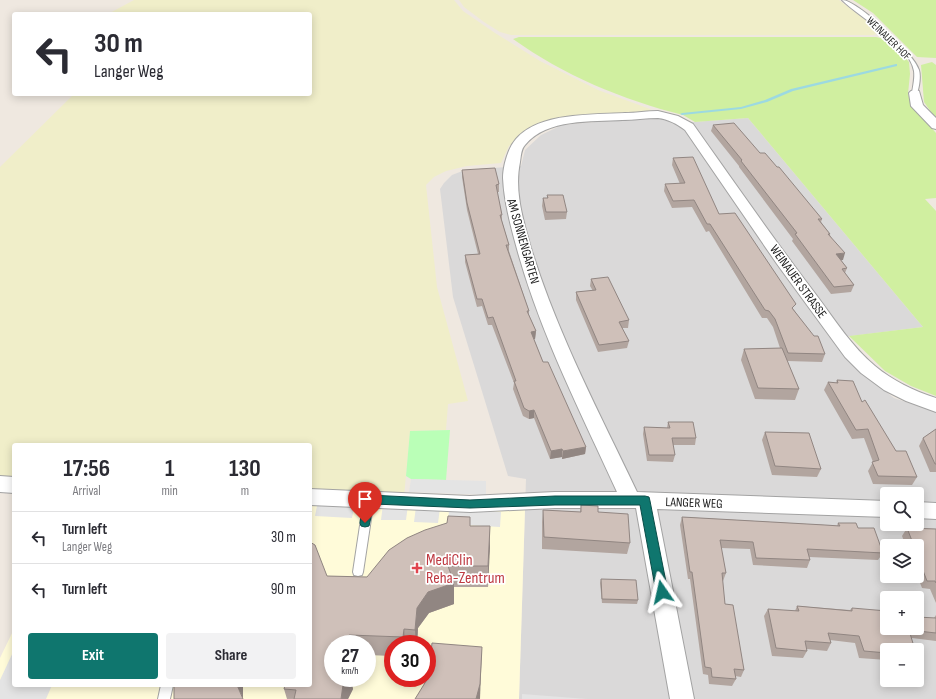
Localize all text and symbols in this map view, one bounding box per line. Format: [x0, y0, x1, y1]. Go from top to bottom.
street label: WEINAUER HOF [864, 14, 913, 63]
text: 30 m [94, 27, 143, 60]
icon: left [28, 28, 80, 80]
text: Langer Weg [94, 61, 164, 82]
street label: AM SONNENGARTEN [503, 196, 543, 286]
street label: WEINAUER STRASSE [766, 242, 830, 321]
text: 17:56 [63, 454, 110, 483]
text: 1 [165, 454, 174, 483]
text: 130 [229, 454, 261, 483]
pin [348, 482, 382, 523]
text: Arrival [73, 483, 101, 499]
text: min [161, 483, 178, 499]
text: m [241, 483, 249, 499]
map controls [880, 487, 924, 687]
button: search [880, 487, 924, 531]
icon: arrive [354, 488, 376, 510]
street label: LANGER WEG [665, 494, 723, 512]
text: Turn left [62, 520, 107, 539]
icon: left [28, 527, 50, 549]
text: 30 m [271, 528, 296, 547]
text: Langer Weg [62, 539, 112, 555]
button: layers [880, 539, 924, 583]
place label: MediClin Reha-Zentrum [426, 551, 505, 588]
marker: MediClin Reha-Zentrum [411, 562, 423, 574]
position arrow [641, 571, 683, 613]
icon: left [28, 579, 50, 601]
text: Turn left [62, 580, 107, 599]
text: 90 m [271, 580, 296, 599]
button: + [880, 591, 924, 635]
button: Exit [28, 633, 158, 679]
button: Share [166, 633, 296, 679]
speed limit sign: 30 [384, 635, 436, 687]
button: − [880, 643, 924, 687]
text: 27 [341, 644, 359, 668]
text: km/h [341, 665, 359, 677]

